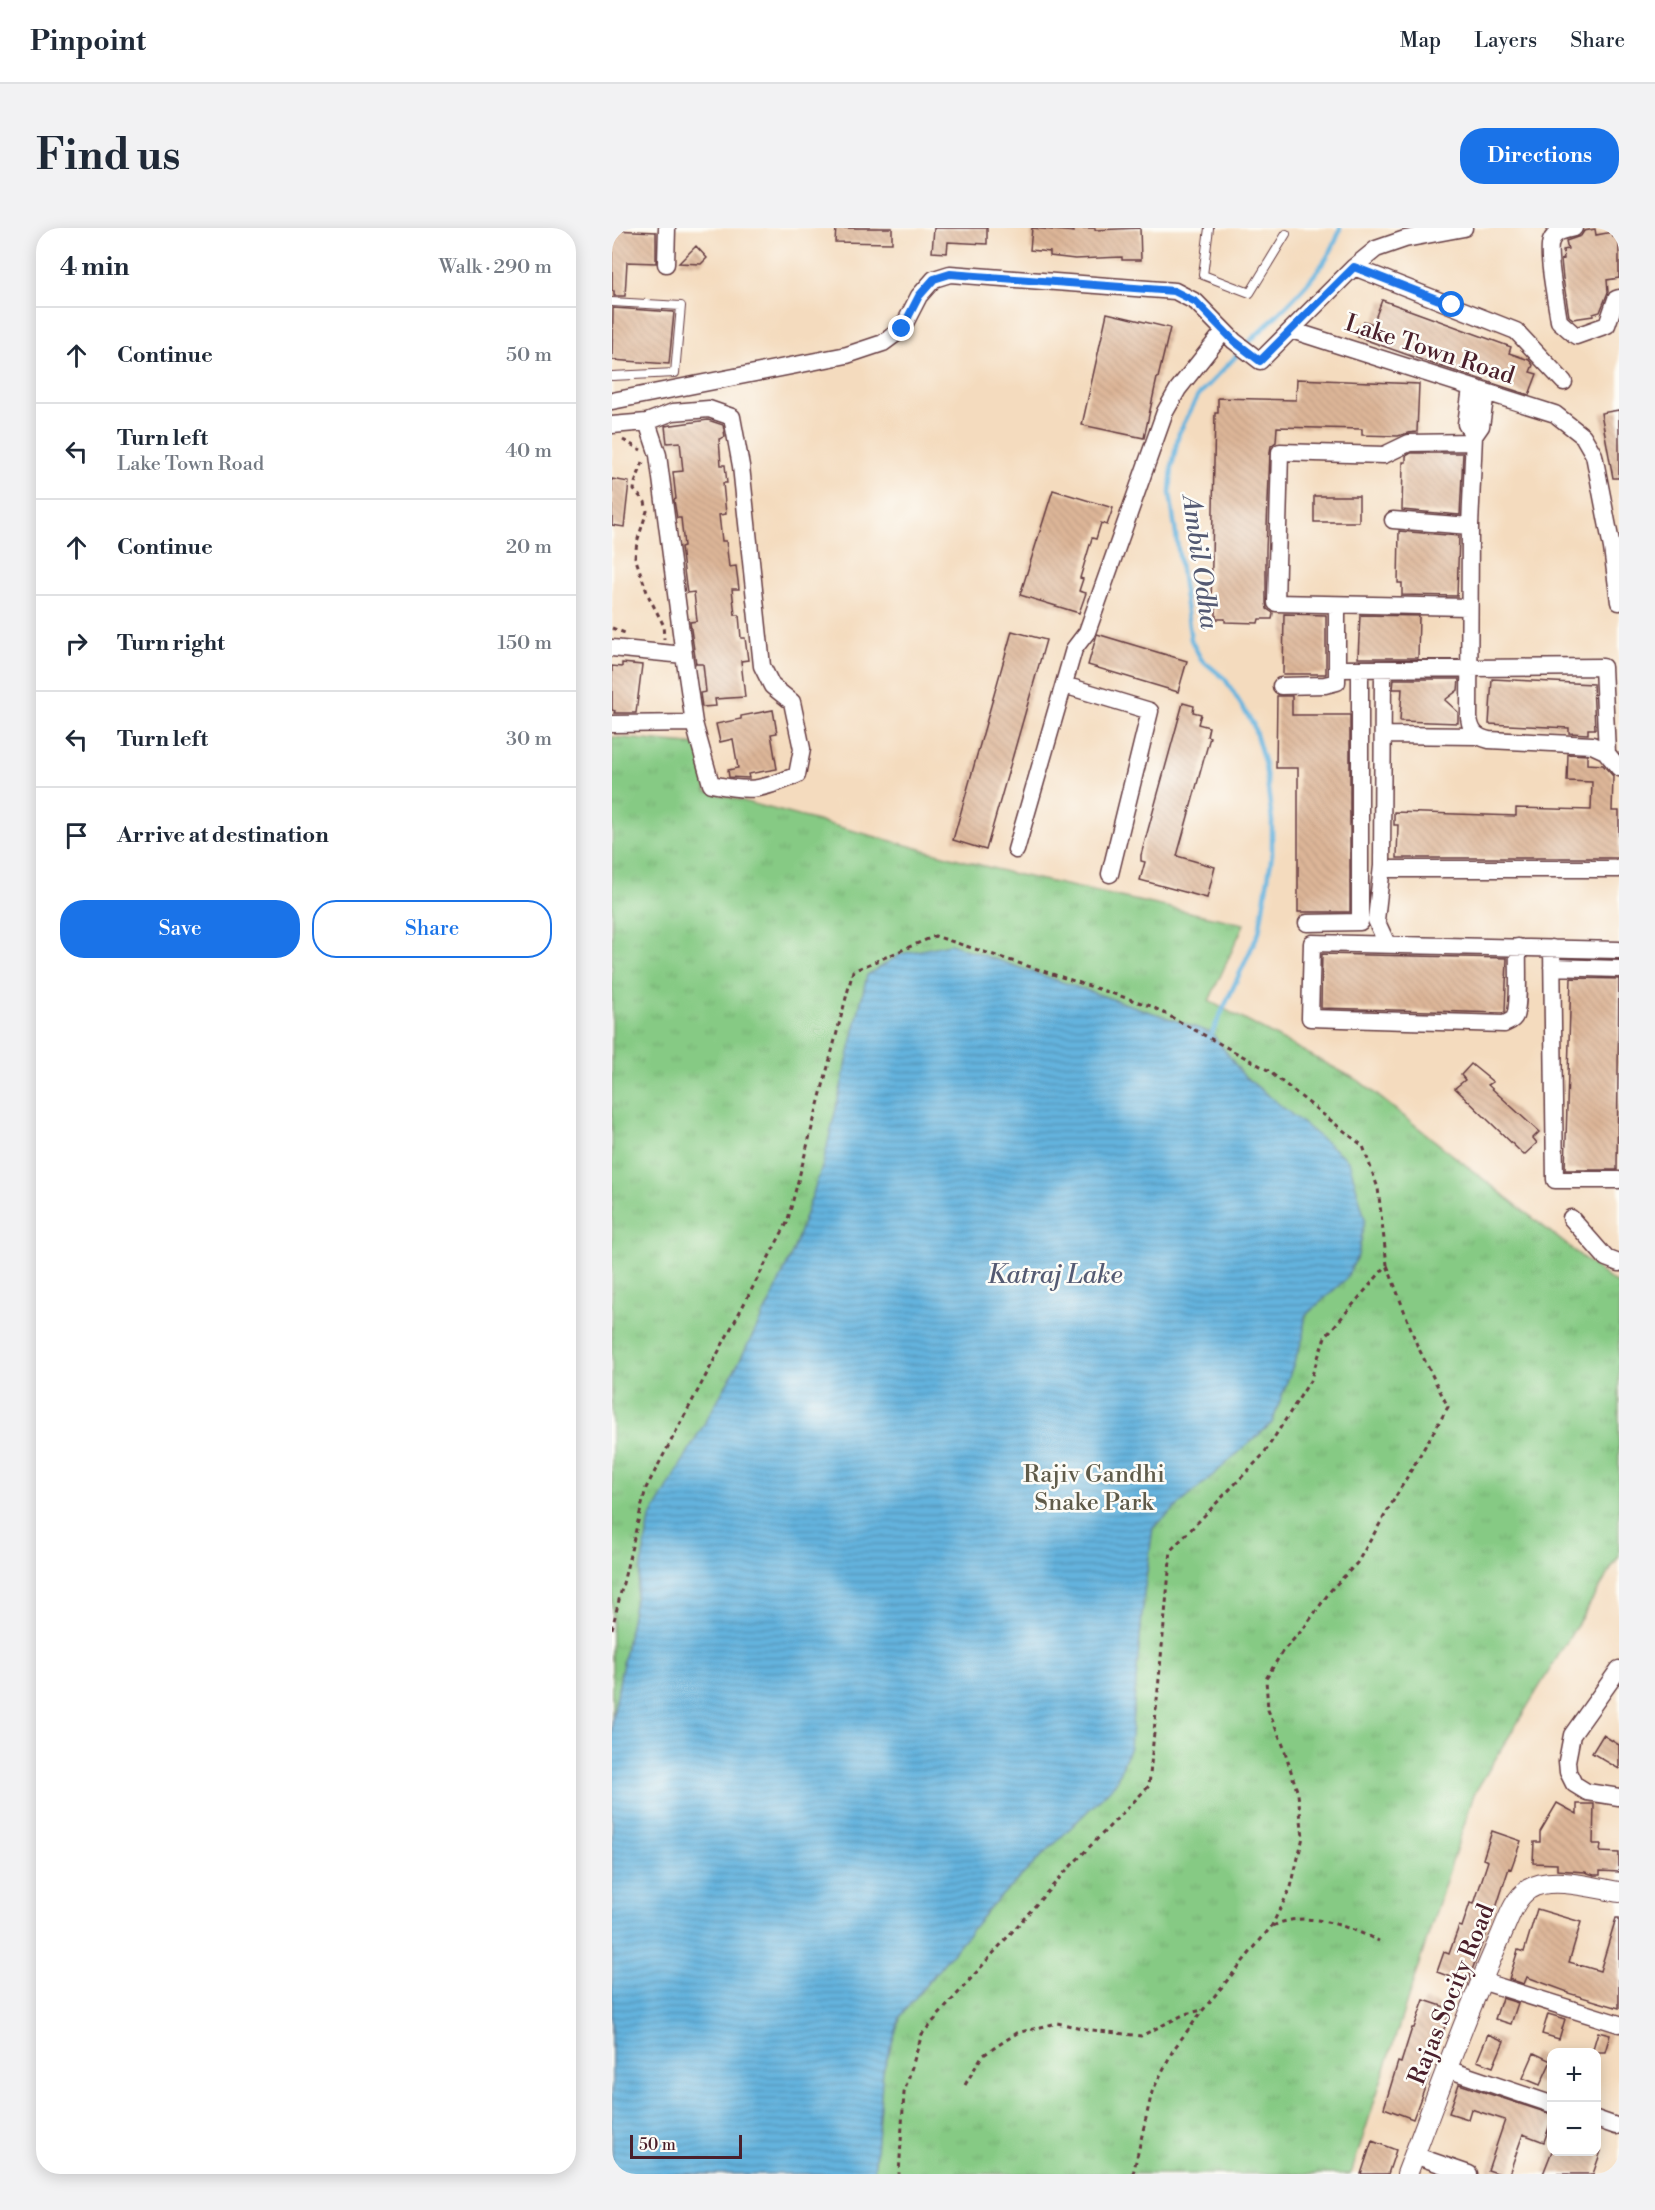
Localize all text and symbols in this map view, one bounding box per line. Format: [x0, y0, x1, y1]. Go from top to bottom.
text: Pinpoint [30, 24, 146, 59]
text: Map [1400, 28, 1441, 54]
text: Layers [1474, 28, 1537, 54]
text: Share [1570, 28, 1625, 54]
button: Directions [1460, 128, 1619, 184]
text: Find us [36, 130, 180, 183]
text: 4 min [60, 251, 130, 283]
text: Walk · 290 m [439, 255, 552, 280]
route start [1438, 291, 1464, 317]
street label: Lake Town Road [1341, 308, 1519, 392]
route end [888, 315, 914, 341]
icon: ahead [60, 339, 93, 372]
text: Continue [117, 342, 213, 369]
text: 50 m [506, 343, 552, 368]
text: Turn left [117, 425, 208, 452]
icon: left [60, 435, 93, 468]
text: 40 m [505, 439, 552, 464]
text: Lake Town Road [117, 452, 264, 477]
water label: Ambil Odha [1174, 490, 1225, 632]
icon: ahead [60, 531, 93, 564]
text: Continue [117, 534, 213, 561]
text: 20 m [506, 535, 552, 560]
icon: right [60, 627, 93, 660]
text: Turn right [117, 630, 225, 657]
text: 150 m [497, 631, 552, 656]
icon: left [60, 723, 93, 756]
text: Turn left [117, 726, 208, 753]
text: 30 m [506, 727, 552, 752]
icon: arrive [60, 819, 93, 852]
text: Arrive at destination [117, 822, 329, 849]
button: Save [60, 900, 300, 958]
button: Share [312, 900, 552, 958]
water label: Katraj Lake [987, 1259, 1123, 1291]
park label: Rajiv Gandhi Snake Park [1023, 1460, 1165, 1518]
street label: Rajas Socity Road [1402, 1899, 1502, 2089]
map controls [1547, 2048, 1601, 2156]
button: + [1547, 2048, 1601, 2102]
button: − [1547, 2102, 1601, 2156]
scale bar [630, 2132, 742, 2160]
text: 50 m [639, 2135, 676, 2155]

